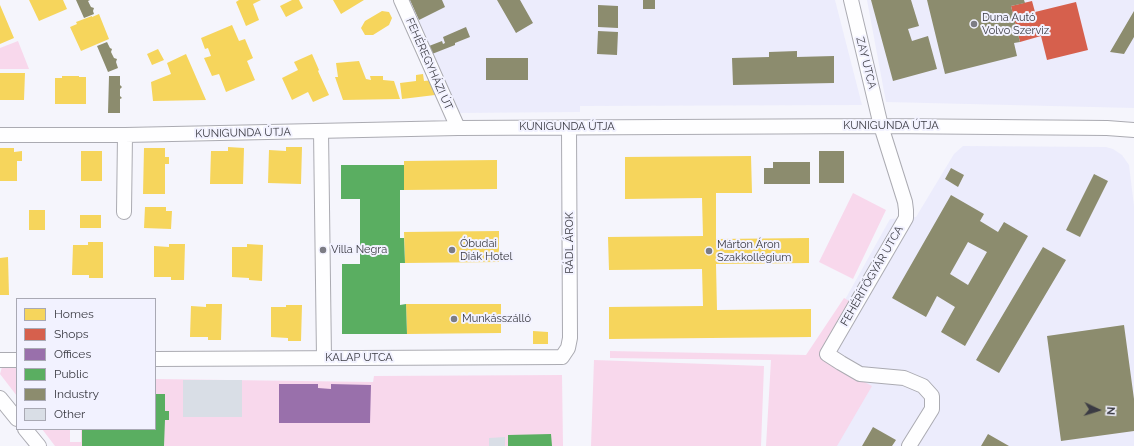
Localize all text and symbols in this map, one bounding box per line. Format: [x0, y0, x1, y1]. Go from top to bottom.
place label: Duna Autó Volvo Szerviz [982, 11, 1049, 37]
street label: FEHÉREGYHÁZI ÚT [403, 16, 455, 112]
marker: Duna Autó Volvo Szerviz [969, 19, 979, 29]
street label: ZAY UTCA [853, 36, 879, 90]
street label: KUNIGUNDA ÚTJA [843, 119, 939, 133]
street label: KUNIGUNDA ÚTJA [519, 120, 615, 134]
street label: KUNIGUNDA ÚTJA [195, 126, 291, 140]
street label: RÁDL ÁROK [563, 212, 577, 274]
street label: FEHÉRÍTŐGYÁR UTCA [838, 224, 906, 328]
place label: Óbudai Diák Hotel [460, 237, 512, 263]
place label: Márton Áron Szakkollégium [717, 238, 791, 264]
place label: Villa Negra [331, 243, 387, 257]
marker: Villa Negra [318, 245, 328, 255]
marker: Óbudai Diák Hotel [447, 245, 457, 255]
marker: Márton Áron Szakkollégium [704, 246, 714, 256]
legend [16, 298, 156, 430]
text: Homes [54, 307, 94, 321]
place label: Munkásszálló [462, 312, 531, 326]
marker: Munkásszálló [449, 314, 459, 324]
text: Shops [54, 327, 89, 341]
text: Offices [54, 347, 91, 361]
street label: KALAP UTCA [325, 351, 393, 365]
text: Public [54, 367, 88, 381]
text: Industry [54, 387, 99, 401]
north arrow [1078, 390, 1118, 430]
text: N [1104, 406, 1117, 416]
text: Other [54, 407, 85, 421]

